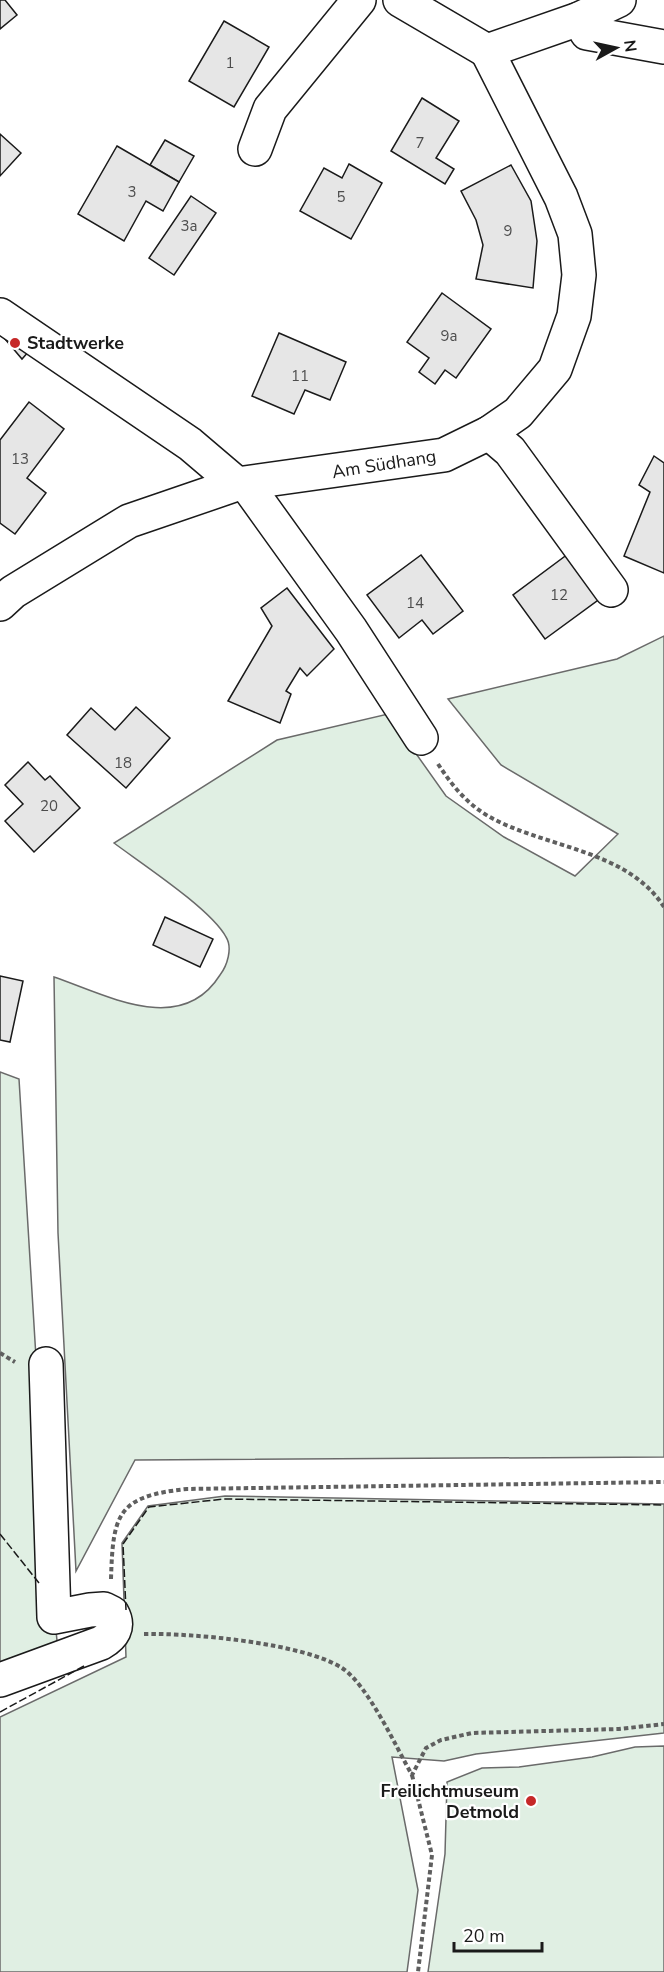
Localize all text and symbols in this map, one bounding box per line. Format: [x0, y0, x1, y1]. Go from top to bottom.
north arrow [586, 18, 646, 78]
text: N [618, 39, 642, 54]
house number: 1 [225, 53, 235, 73]
house number: 7 [415, 133, 425, 153]
house number: 3 [127, 182, 137, 202]
house number: 5 [336, 187, 346, 207]
house number: 3a [181, 216, 197, 236]
house number: 9 [503, 221, 513, 241]
house number: 9a [441, 326, 457, 346]
place label: Stadtwerke [27, 331, 124, 355]
marker: Stadtwerke [8, 336, 22, 350]
house number: 11 [291, 366, 309, 386]
street label: Am Südhang [330, 444, 438, 484]
house number: 13 [11, 449, 29, 469]
house number: 12 [550, 585, 568, 605]
house number: 14 [406, 593, 424, 613]
house number: 18 [114, 753, 132, 773]
house number: 20 [40, 796, 58, 816]
place label: Freilichtmuseum Detmold [381, 1779, 519, 1824]
marker: Freilichtmuseum Detmold [524, 1794, 538, 1808]
scale bar [454, 1915, 542, 1953]
text: 20 m [463, 1924, 505, 1948]

